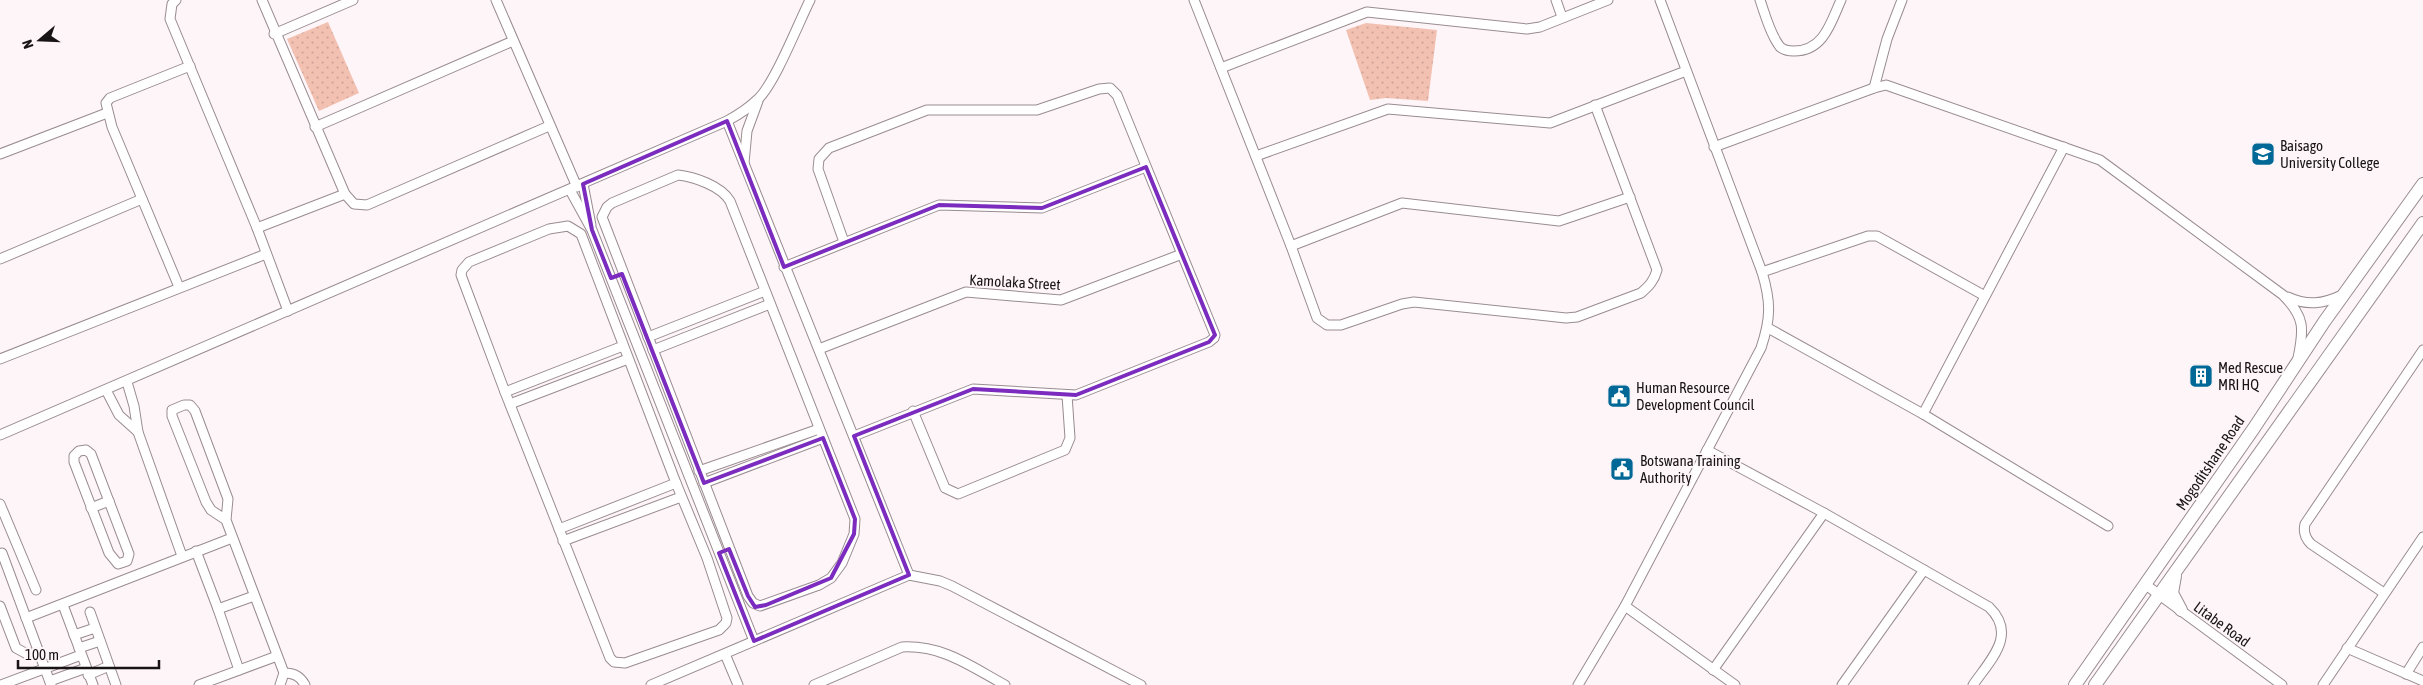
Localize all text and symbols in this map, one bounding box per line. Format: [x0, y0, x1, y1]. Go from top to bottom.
north arrow [15, 15, 65, 65]
text: N [19, 38, 37, 51]
place label: Baisago University College [2280, 137, 2380, 171]
school or university icon: Baisago University College [2250, 141, 2276, 167]
street label: Kamolaka Street [969, 271, 1061, 293]
place label: Med Rescue MRI HQ [2218, 359, 2283, 393]
building icon: Med Rescue MRI HQ [2188, 363, 2214, 389]
place label: Human Resource Development Council [1636, 379, 1754, 413]
public building icon: Human Resource Development Council [1606, 383, 1632, 409]
street label: Mogoditshane Road [2172, 413, 2248, 513]
place label: Botswana Training Authority [1640, 452, 1741, 486]
public building icon: Botswana Training Authority [1609, 456, 1635, 482]
street label: Litabe Road [2191, 598, 2253, 650]
scale bar [18, 638, 159, 670]
text: 100 m [25, 646, 59, 663]

